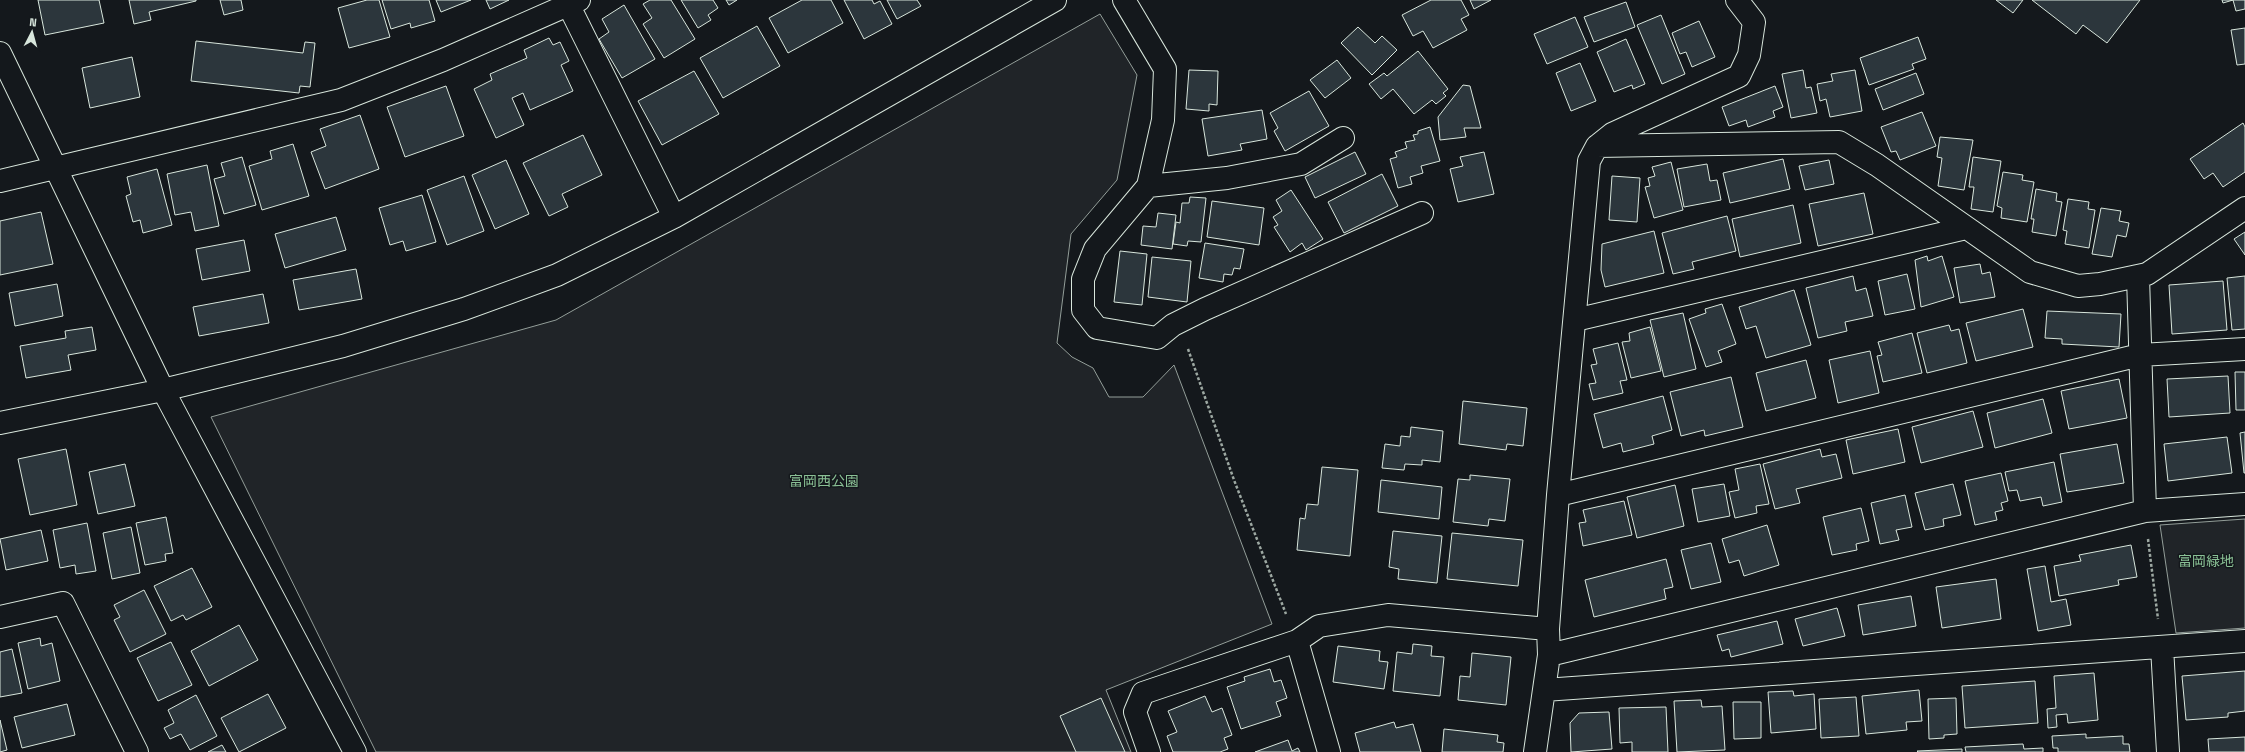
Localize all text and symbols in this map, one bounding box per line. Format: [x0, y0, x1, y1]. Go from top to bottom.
north arrow [12, 12, 52, 52]
text: N [29, 15, 37, 29]
park label: 富岡西公園 [789, 472, 859, 490]
park label: 富岡緑地 [2178, 552, 2234, 570]

